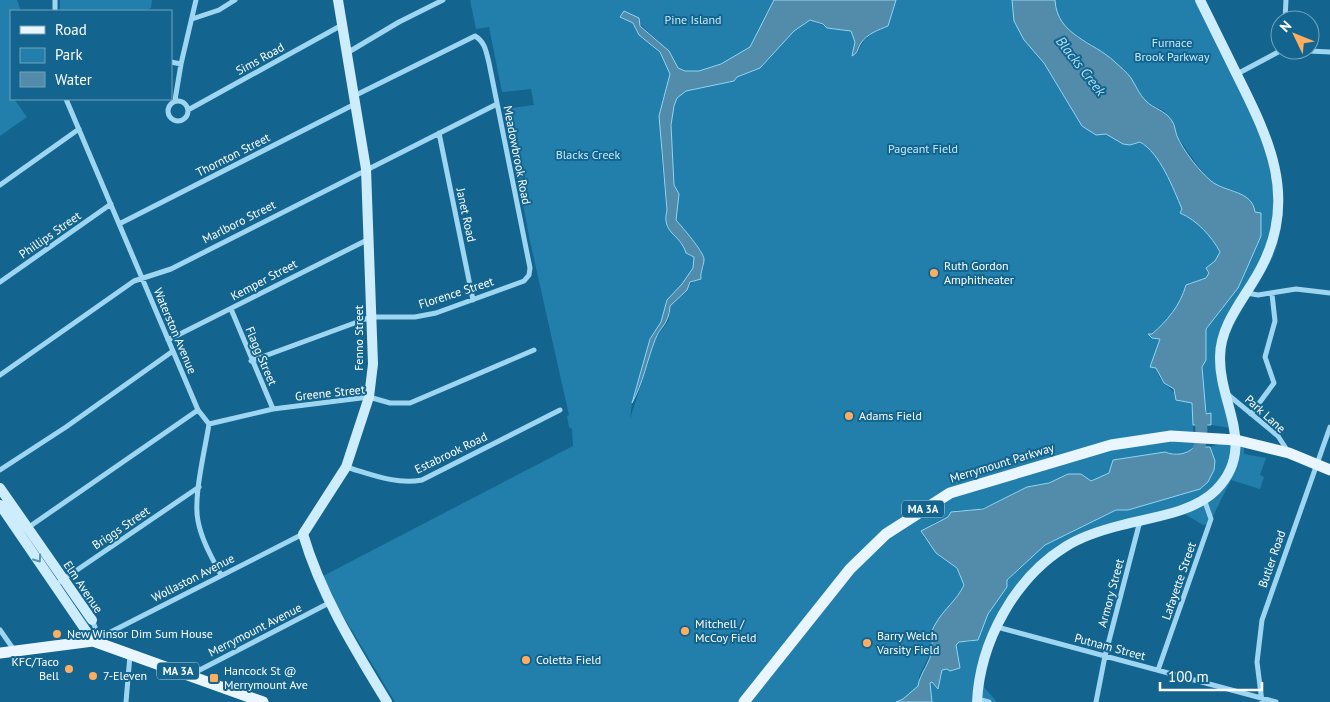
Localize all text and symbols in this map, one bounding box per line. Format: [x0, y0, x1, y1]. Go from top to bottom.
legend [10, 10, 172, 100]
north arrow [1270, 10, 1320, 60]
park label: Pine Island [665, 12, 721, 27]
text: N [1276, 17, 1295, 36]
text: Road [55, 20, 87, 39]
water label: Blacks Creek [1052, 33, 1110, 100]
park label: Furnace Brook Parkway [1135, 35, 1210, 64]
street label: Sims Road [233, 39, 287, 78]
text: Park [55, 45, 83, 64]
text: Water [55, 70, 92, 89]
street label: Meadowbrook Road [501, 104, 534, 206]
street label: Thornton Street [193, 129, 272, 180]
park label: Pageant Field [888, 141, 958, 156]
park label: Blacks Creek [556, 147, 620, 162]
street label: Janet Road [453, 186, 480, 243]
street label: Marlboro Street [200, 197, 278, 246]
street label: Phillips Street [16, 208, 84, 261]
street label: Kemper Street [228, 256, 300, 303]
place label: Ruth Gordon Amphitheater [944, 258, 1014, 287]
marker: Ruth Gordon Amphitheater [928, 267, 940, 279]
street label: Florence Street [416, 273, 495, 312]
street label: Waterston Avenue [151, 286, 200, 376]
street label: Fenno Street [351, 305, 366, 371]
street label: Flagg Street [242, 324, 281, 387]
street label: Greene Street [294, 381, 366, 404]
street label: Park Lane [1242, 391, 1289, 436]
place label: Adams Field [859, 408, 922, 423]
marker: Adams Field [843, 410, 855, 422]
street label: Estabrook Road [412, 429, 490, 477]
street label: Merrymount Parkway [948, 439, 1056, 486]
road number: MA 3A [902, 500, 944, 518]
street label: Briggs Street [89, 503, 152, 552]
street label: Butler Road [1255, 528, 1288, 590]
street label: Lafayette Street [1158, 540, 1199, 622]
street label: Wollaston Avenue [149, 550, 237, 605]
one-way arrow [32, 553, 41, 563]
street label: Armory Street [1094, 557, 1127, 629]
street label: Elm Avenue [60, 558, 106, 616]
street label: Merrymount Avenue [206, 600, 304, 660]
place label: Mitchell / McCoy Field [695, 616, 756, 645]
marker: Mitchell / McCoy Field [679, 625, 691, 637]
place label: New Winsor Dim Sum House [67, 626, 213, 641]
marker: New Winsor Dim Sum House [51, 628, 63, 640]
place label: Barry Welch Varsity Field [876, 628, 939, 657]
street label: Putnam Street [1073, 630, 1147, 663]
marker: Barry Welch Varsity Field [861, 637, 873, 649]
place label: Coletta Field [536, 652, 601, 667]
place label: KFC/Taco Bell [11, 654, 59, 683]
marker: Coletta Field [520, 654, 532, 666]
scale bar [1160, 660, 1262, 692]
road number: MA 3A [157, 662, 199, 679]
marker: KFC/Taco Bell [63, 663, 75, 675]
place label: Hancock St @ Merrymount Ave [224, 663, 308, 692]
text: 100 m [1168, 667, 1209, 686]
place label: 7-Eleven [103, 668, 147, 683]
marker: 7-Eleven [87, 670, 99, 682]
marker: Hancock St @ Merrymount Ave [208, 672, 220, 684]

